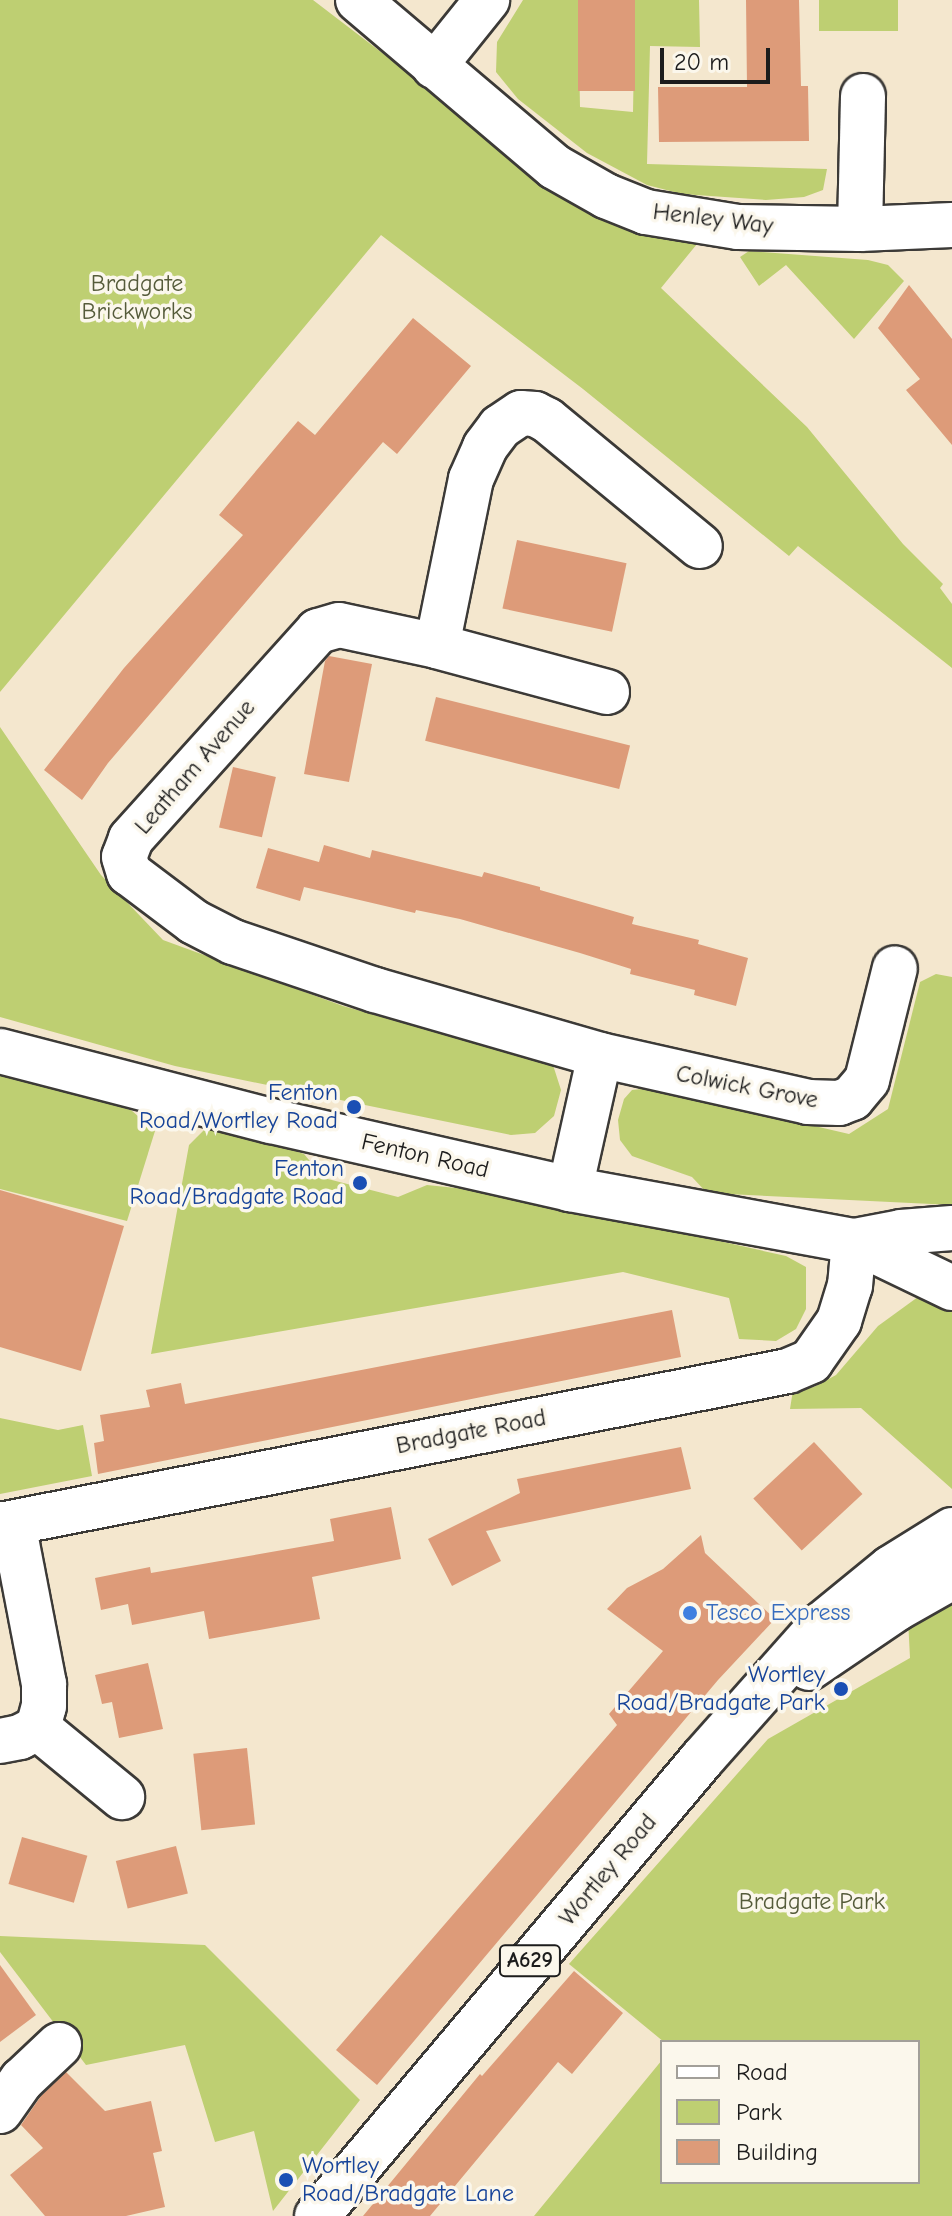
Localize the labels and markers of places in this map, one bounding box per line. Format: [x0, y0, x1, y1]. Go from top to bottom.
place label: Fenton Road/Wortley Road [139, 1079, 338, 1135]
marker: Fenton Road/Wortley Road [345, 1098, 363, 1116]
place label: Fenton Road/Bradgate Road [130, 1155, 344, 1211]
marker: Fenton Road/Bradgate Road [351, 1174, 369, 1192]
place label: Tesco Express [706, 1599, 850, 1627]
marker: Tesco Express [681, 1604, 699, 1622]
place label: Wortley Road/Bradgate Park [616, 1661, 825, 1717]
marker: Wortley Road/Bradgate Park [832, 1680, 850, 1698]
place label: Wortley Road/Bradgate Lane [302, 2152, 514, 2208]
marker: Wortley Road/Bradgate Lane [277, 2171, 295, 2189]

